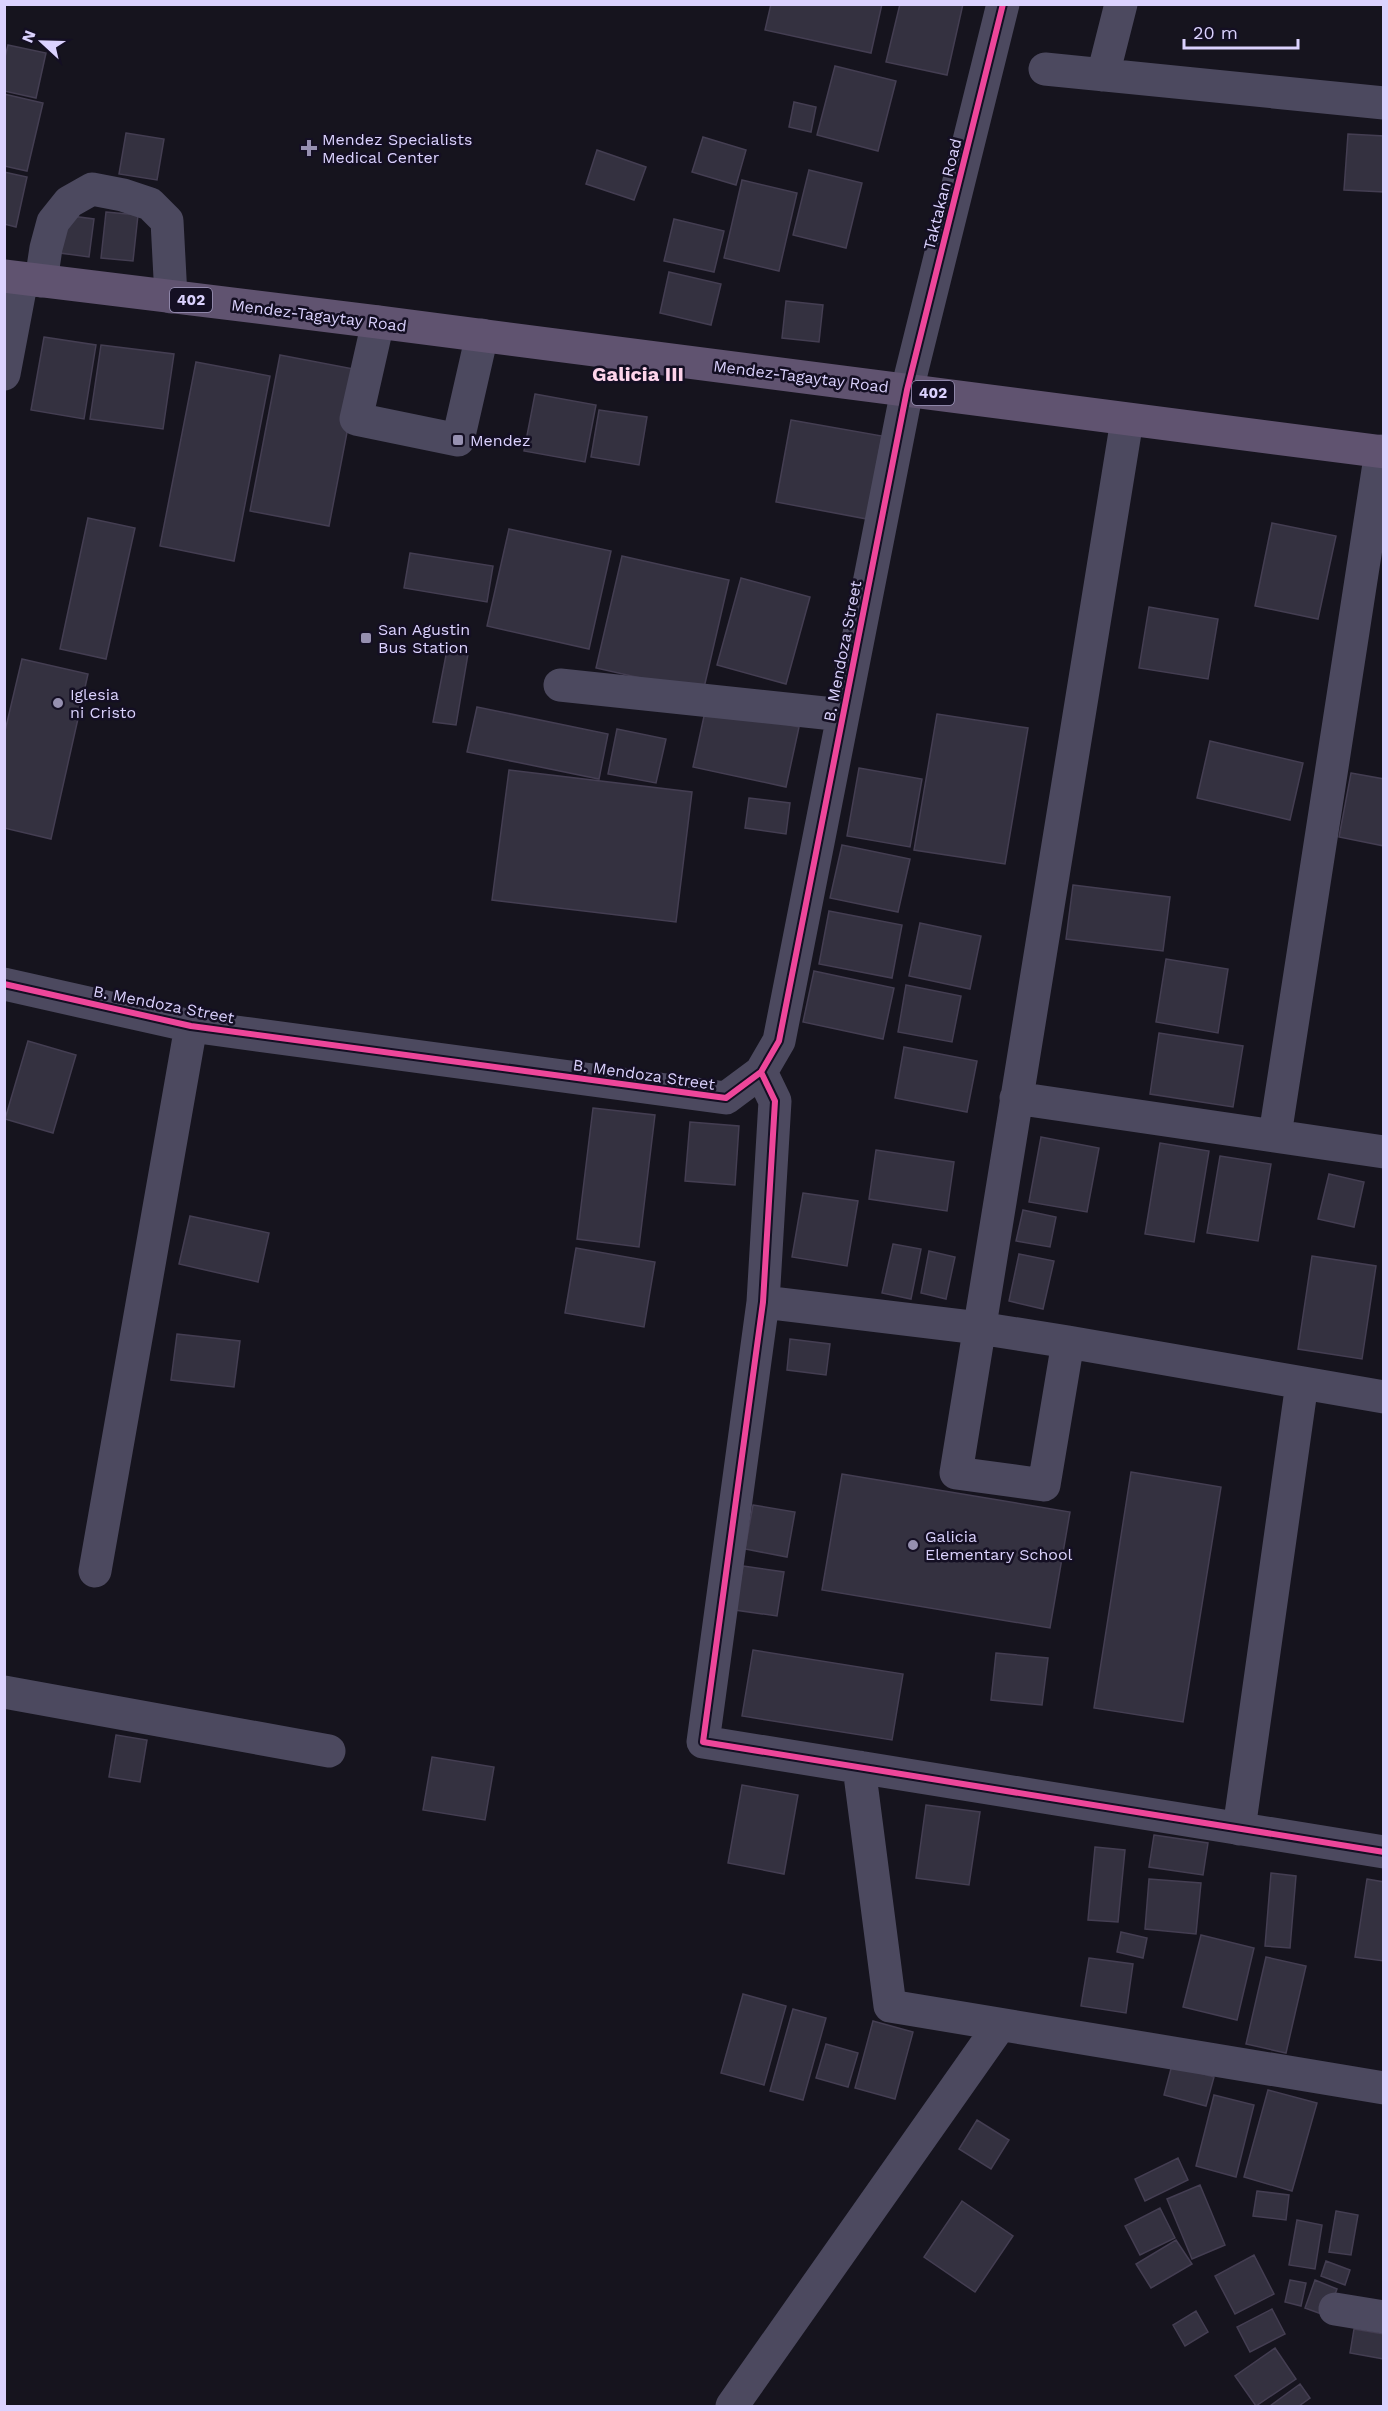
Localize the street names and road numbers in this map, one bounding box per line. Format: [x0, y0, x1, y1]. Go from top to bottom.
street label: Taktakan Road [919, 136, 966, 252]
road number: 402 [170, 288, 212, 312]
street label: Mendez-Tagaytay Road [230, 295, 408, 336]
street label: Mendez-Tagaytay Road [712, 356, 890, 397]
road number: 402 [912, 381, 954, 405]
street label: B. Mendoza Street [820, 579, 866, 723]
street label: B. Mendoza Street [92, 982, 236, 1028]
street label: B. Mendoza Street [572, 1055, 716, 1094]

